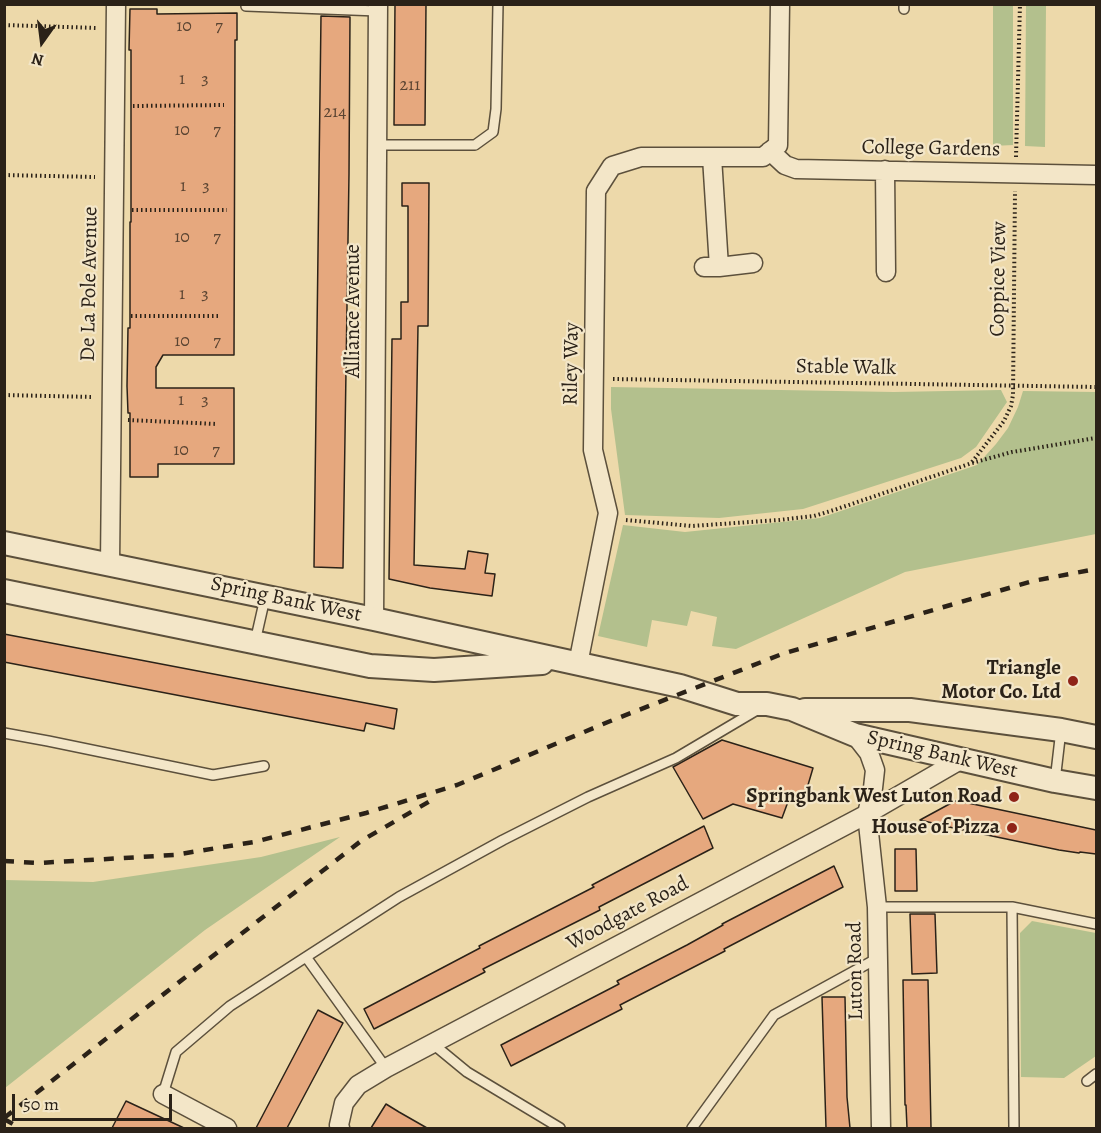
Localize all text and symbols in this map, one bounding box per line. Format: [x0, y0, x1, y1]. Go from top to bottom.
north arrow [12, 12, 72, 72]
house number: 10 [176, 16, 192, 38]
house number: 7 [215, 16, 223, 38]
text: N [29, 47, 46, 72]
house number: 1 [179, 69, 185, 91]
house number: 3 [201, 69, 209, 91]
house number: 211 [400, 75, 420, 97]
house number: 214 [324, 102, 346, 124]
house number: 10 [174, 120, 190, 142]
house number: 7 [213, 120, 221, 142]
street label: College Gardens [861, 135, 1001, 163]
house number: 1 [180, 176, 186, 198]
house number: 3 [202, 176, 210, 198]
street label: De La Pole Avenue [76, 206, 104, 362]
street label: Coppice View [985, 221, 1013, 337]
house number: 10 [174, 227, 190, 249]
house number: 7 [213, 227, 221, 249]
street label: Alliance Avenue [341, 244, 367, 378]
house number: 1 [179, 284, 185, 306]
house number: 3 [201, 284, 209, 306]
street label: Riley Way [559, 322, 585, 406]
house number: 10 [174, 331, 190, 353]
house number: 7 [213, 331, 221, 353]
street label: Stable Walk [796, 355, 896, 381]
house number: 1 [178, 390, 184, 412]
house number: 3 [201, 390, 209, 412]
house number: 10 [173, 440, 189, 462]
house number: 7 [212, 440, 220, 462]
street label: Spring Bank West [208, 572, 364, 628]
place label: Triangle Motor Co. Ltd [941, 656, 1061, 706]
marker: Triangle Motor Co. Ltd [1066, 674, 1080, 688]
street label: Spring Bank West [864, 725, 1020, 785]
place label: Springbank West Luton Road [746, 784, 1002, 810]
marker: Springbank West Luton Road [1007, 790, 1021, 804]
place label: House of Pizza [871, 815, 1000, 841]
marker: House of Pizza [1005, 821, 1019, 835]
street label: Woodgate Road [563, 871, 693, 957]
street label: Luton Road [843, 921, 869, 1021]
scale bar [15, 1082, 176, 1120]
text: 50 m [23, 1092, 59, 1116]

